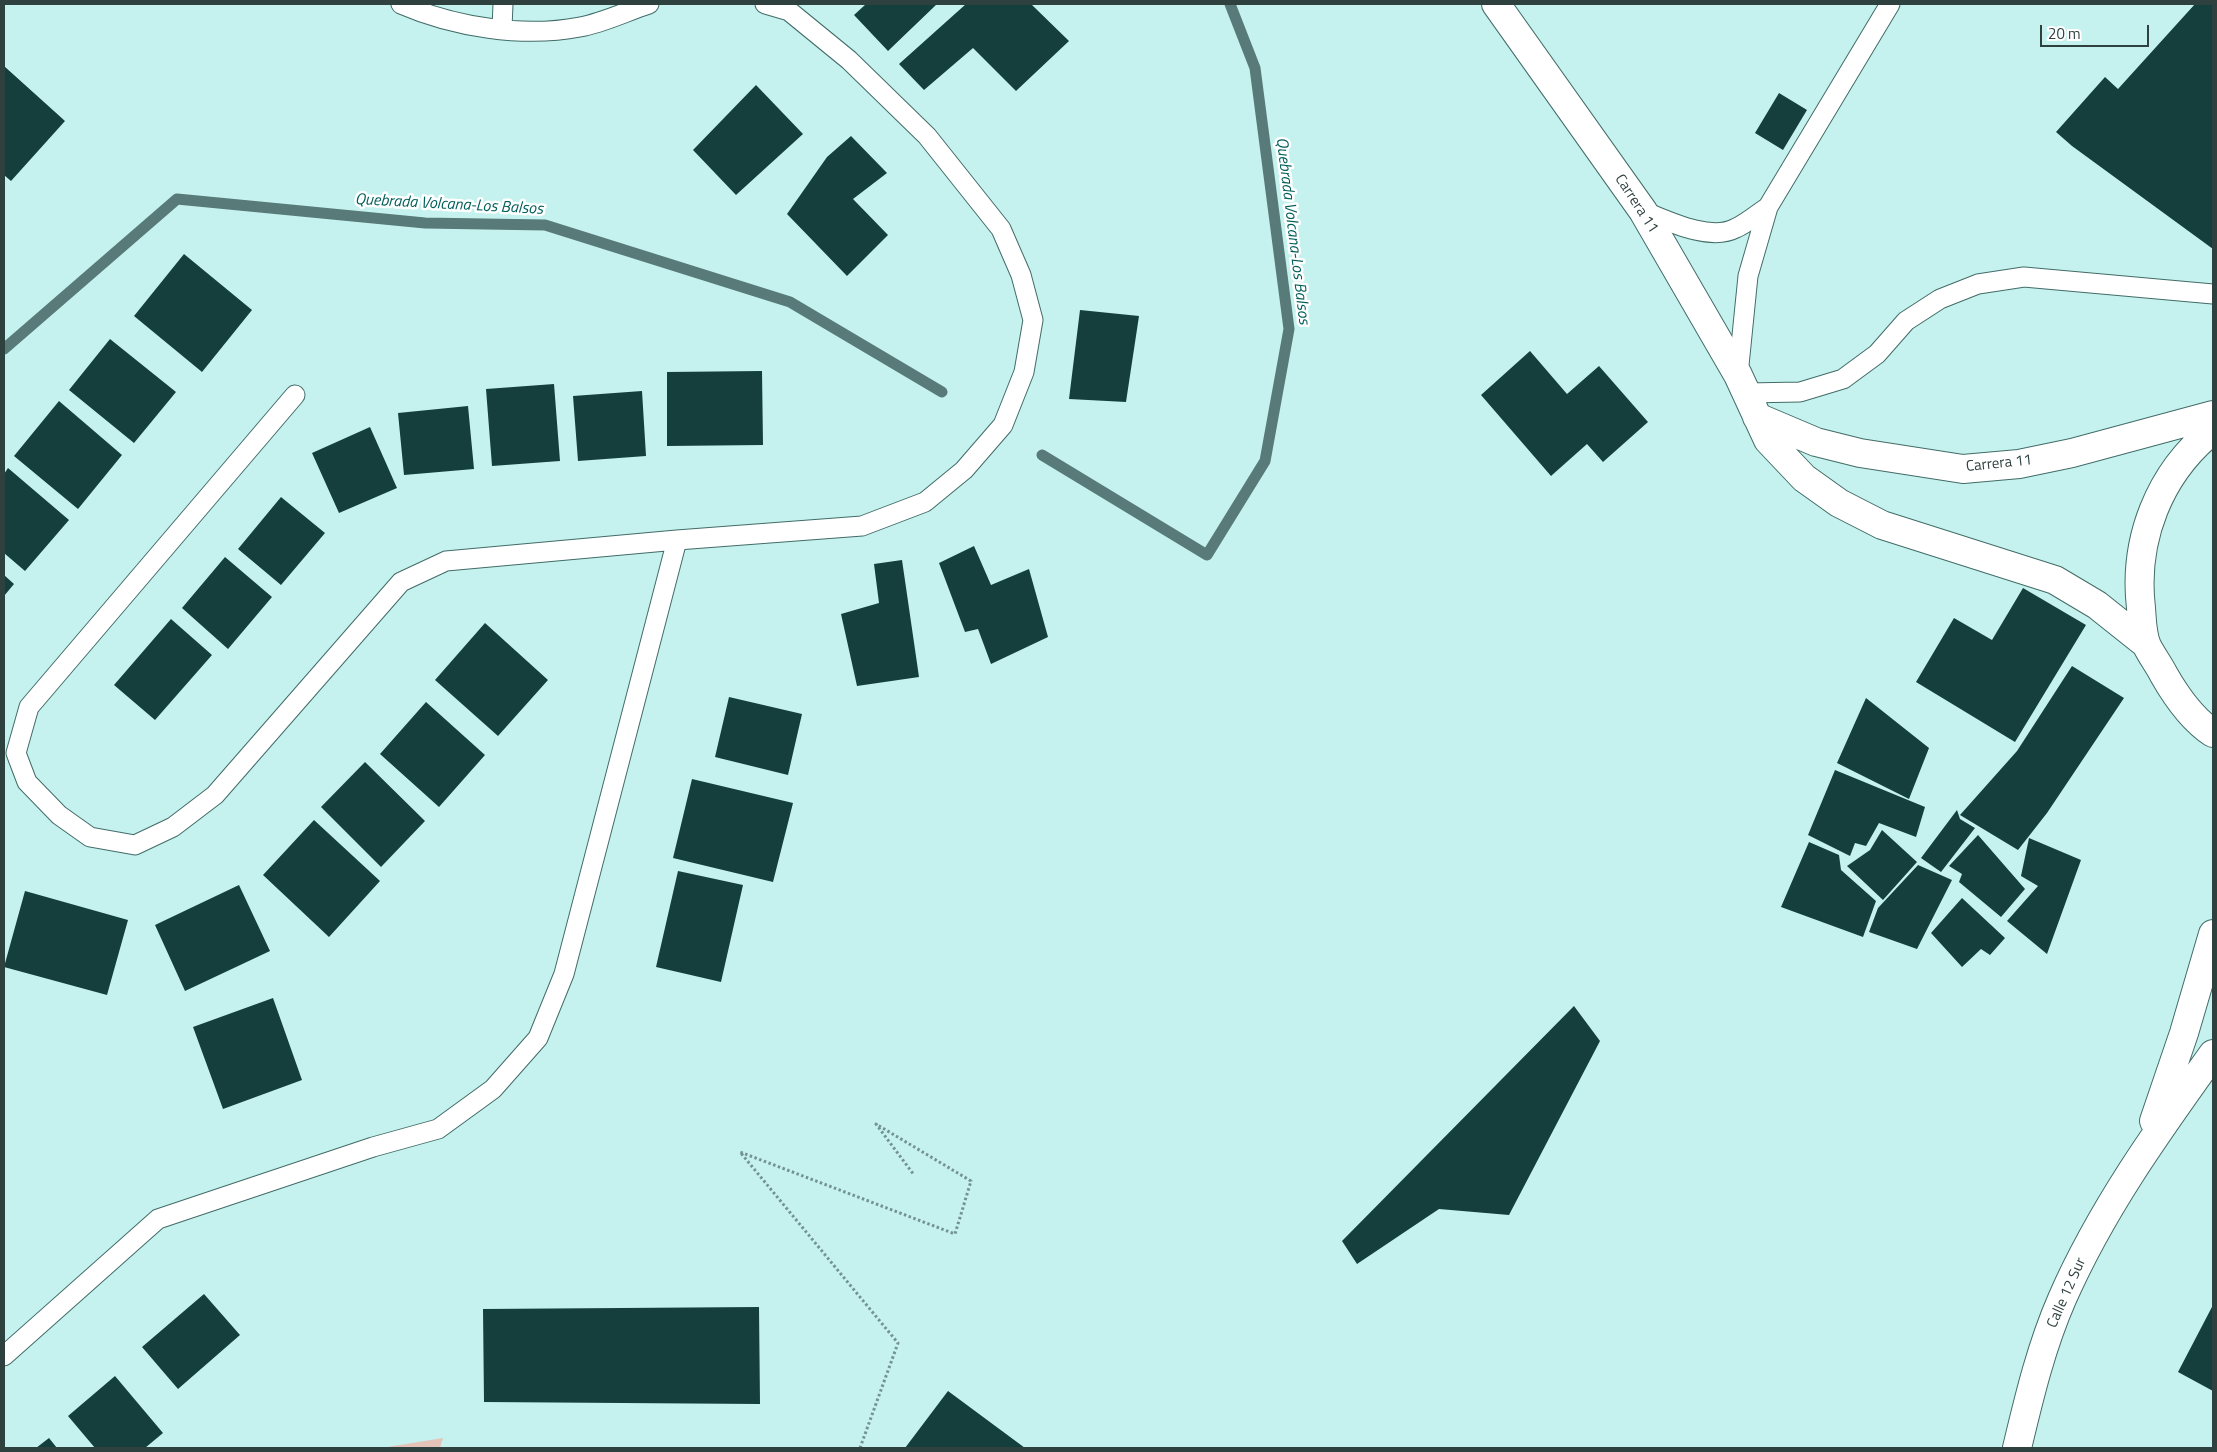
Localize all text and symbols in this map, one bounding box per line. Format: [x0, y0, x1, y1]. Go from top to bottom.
scale bar [2042, 15, 2151, 47]
text: 20 m [2048, 22, 2081, 45]
water label: Quebrada Volcana-Los Balsos [1271, 136, 1313, 326]
street label: Carrera 11 [1610, 171, 1662, 237]
water label: Quebrada Volcana-Los Balsos [354, 190, 544, 220]
street label: Carrera 11 [1965, 452, 2033, 476]
street label: Calle 12 Sur [2044, 1255, 2090, 1331]

